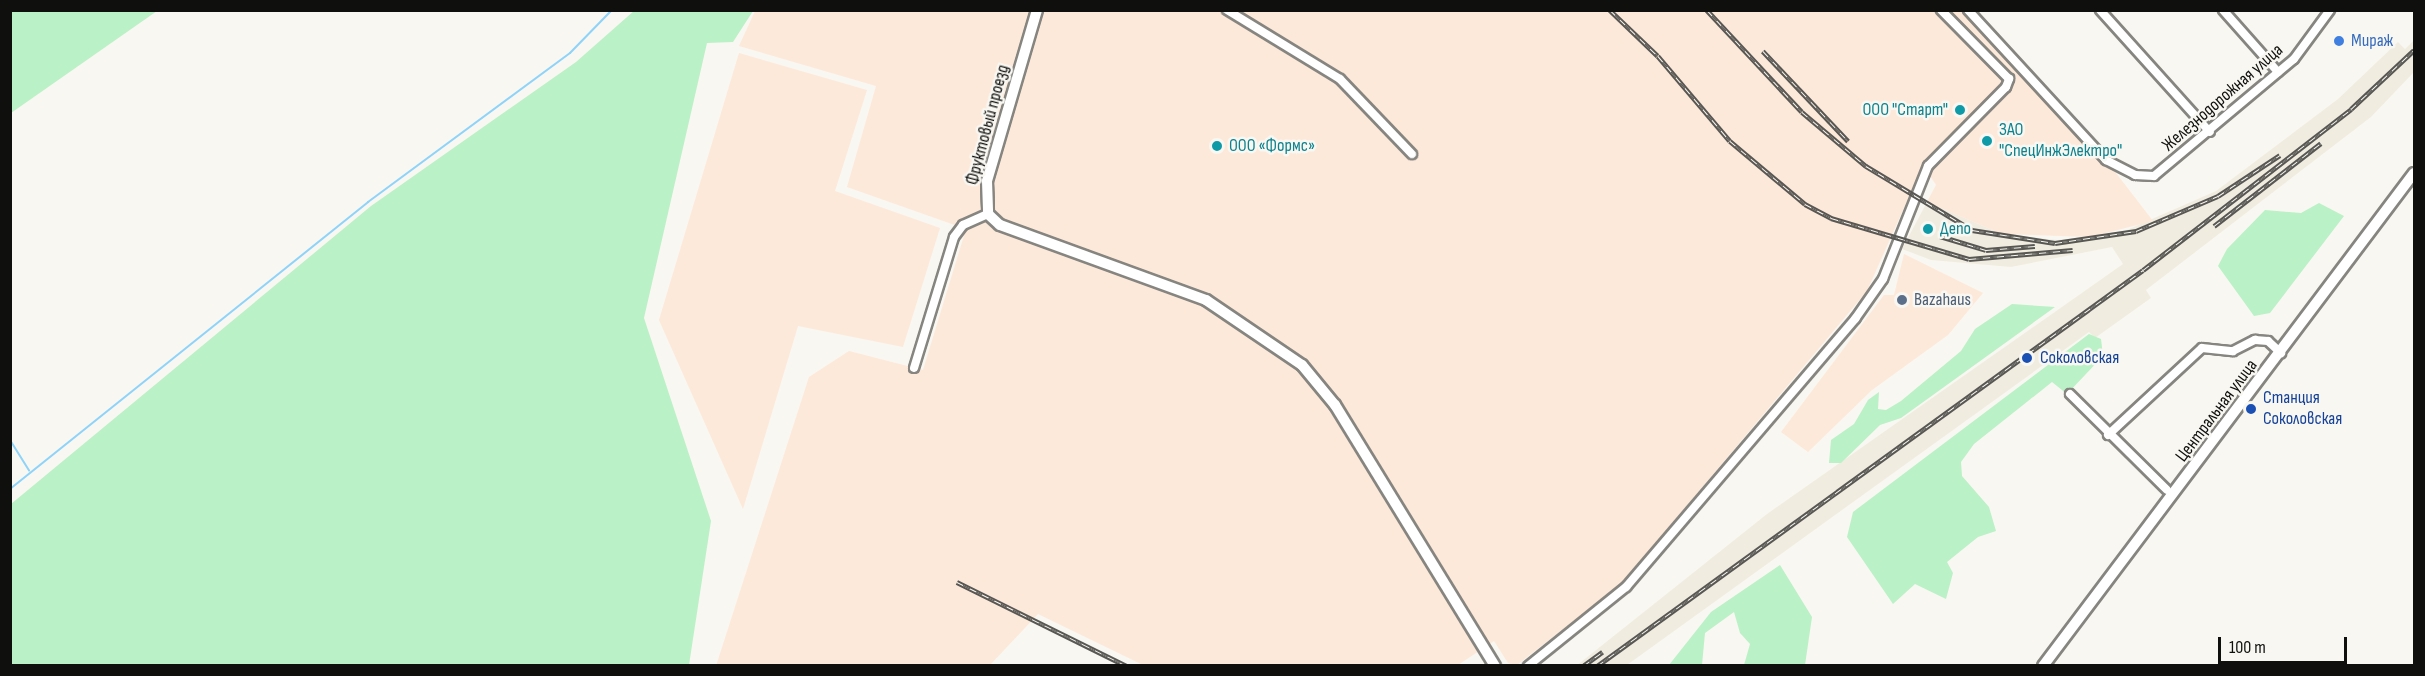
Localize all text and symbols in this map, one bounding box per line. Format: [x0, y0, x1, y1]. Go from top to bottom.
place label: Мираж [2351, 30, 2393, 52]
marker: Мираж [2332, 34, 2346, 48]
street label: Железнодорожная улица [2158, 40, 2288, 156]
street label: Фруктовый проезд [962, 63, 1014, 187]
place label: ООО "Старт" [1863, 99, 1948, 121]
marker: ООО "Старт" [1953, 103, 1967, 117]
place label: ЗАО "СпецИнжЭлектро" [1999, 120, 2122, 162]
marker: ЗАО "СпецИнжЭлектро" [1980, 134, 1994, 148]
place label: ООО «Формс» [1229, 135, 1315, 157]
marker: ООО «Формс» [1210, 139, 1224, 153]
place label: Депо [1940, 218, 1971, 240]
marker: Депо [1921, 222, 1935, 236]
place label: Bazahaus [1914, 289, 1971, 311]
marker: Bazahaus [1895, 293, 1909, 307]
place label: Соколовская [2040, 347, 2119, 369]
marker: Соколовская [2018, 349, 2036, 367]
street label: Центральная улица [2172, 356, 2262, 466]
place label: Станция Соколовская [2263, 388, 2342, 430]
marker: Станция Соколовская [2244, 402, 2258, 416]
scale bar [2221, 625, 2350, 663]
text: 100 m [2229, 637, 2266, 658]

